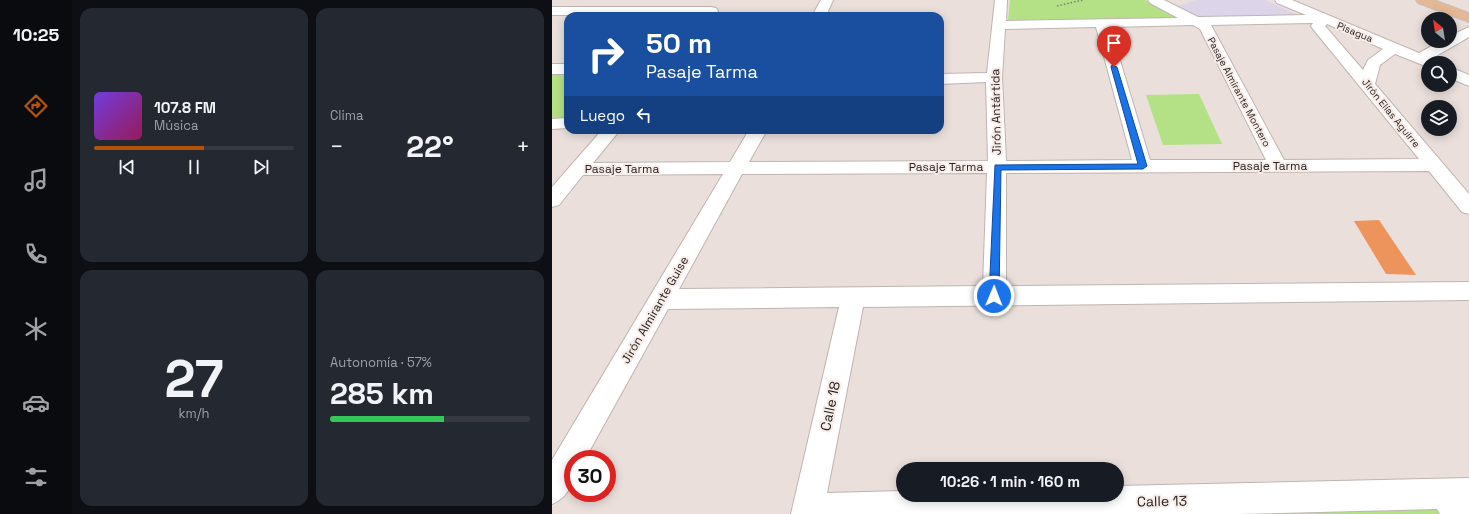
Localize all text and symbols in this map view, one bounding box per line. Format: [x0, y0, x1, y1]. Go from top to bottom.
north arrow [1421, 12, 1457, 48]
map controls [1421, 12, 1457, 136]
street label: Pisagua [1335, 19, 1375, 45]
text: 10:25 [13, 23, 59, 46]
text: 50 m [646, 25, 712, 61]
pin [1097, 26, 1131, 67]
icon: right [580, 28, 632, 80]
icon: arrive [1103, 32, 1125, 54]
street label: Pasaje Almirante Montero [1205, 35, 1273, 149]
button: search [1421, 56, 1457, 92]
text: Pasaje Tarma [646, 60, 758, 83]
street label: Jirón Antártida [987, 68, 1005, 156]
street label: Jirón Elías Aguirre [1359, 76, 1423, 150]
icon: directions [22, 92, 50, 120]
text: 107.8 FM [154, 98, 216, 117]
button: layers [1421, 100, 1457, 136]
icon: left [633, 104, 655, 126]
text: Luego [580, 106, 625, 125]
text: Clima [330, 107, 363, 124]
text: Música [154, 117, 199, 134]
text: 22° [406, 127, 454, 166]
text: − [330, 132, 344, 160]
text: + [516, 132, 530, 160]
icon: previous [116, 156, 138, 178]
icon: pause [183, 156, 205, 178]
icon: next [250, 156, 272, 178]
street label: Pasaje Tarma [1233, 158, 1307, 174]
street label: Pasaje Tarma [909, 159, 983, 175]
street label: Pasaje Tarma [585, 161, 659, 177]
icon: music [22, 166, 50, 194]
icon: phone [22, 240, 50, 268]
street label: Jirón Almirante Guise [618, 253, 692, 367]
position arrow [973, 275, 1015, 317]
icon: climate [22, 315, 50, 343]
text: 27 [164, 346, 224, 412]
text: Autonomía · 57% [330, 354, 432, 371]
text: 285 km [330, 374, 434, 413]
street label: Calle 18 [816, 379, 844, 433]
icon: car [22, 389, 50, 417]
text: km/h [179, 405, 209, 422]
speed limit sign: 30 [564, 450, 616, 502]
icon: filters [22, 463, 50, 491]
text: 10:26 · 1 min · 160 m [940, 472, 1080, 491]
street label: Calle 13 [1137, 492, 1187, 510]

